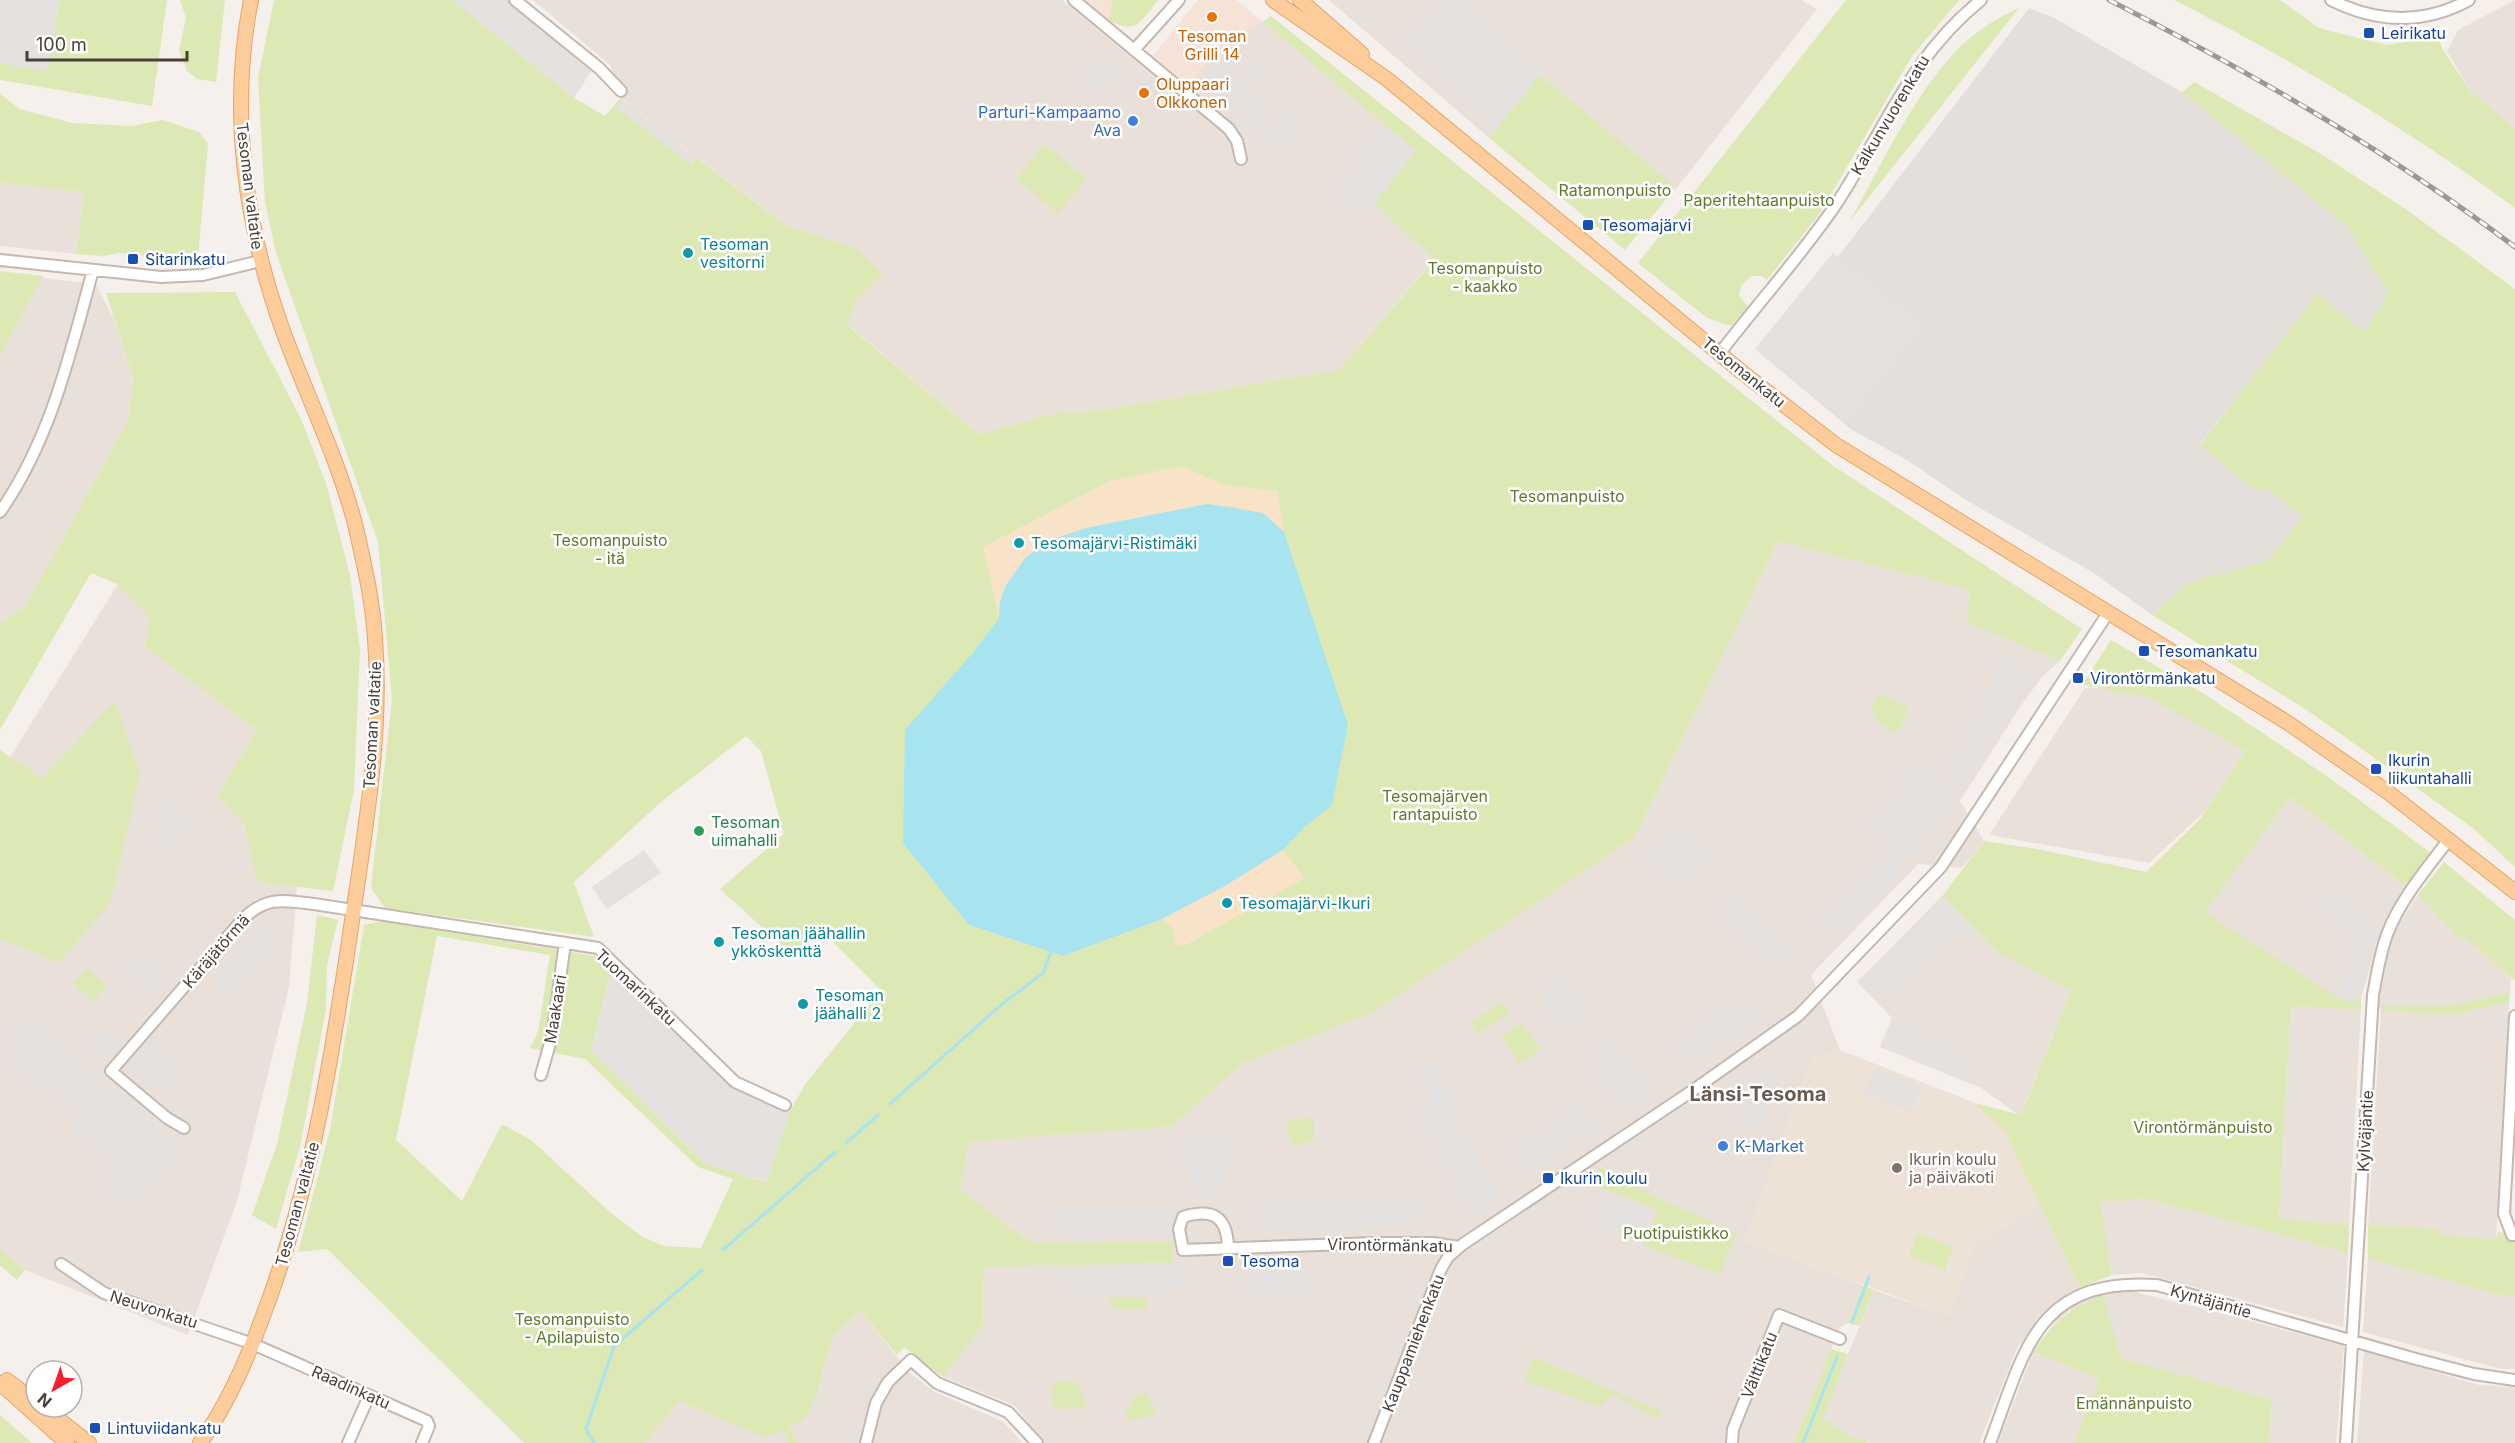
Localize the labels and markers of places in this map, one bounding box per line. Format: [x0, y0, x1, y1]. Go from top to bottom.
marker: Tesoman Grilli 14 [1205, 10, 1219, 24]
place label: Leirikatu [2381, 23, 2446, 43]
place label: Tesoman Grilli 14 [1178, 26, 1246, 64]
marker: Leirikatu [2362, 26, 2376, 40]
place label: Oluppaari Olkkonen [1156, 74, 1229, 112]
marker: Oluppaari Olkkonen [1137, 86, 1151, 100]
place label: Parturi-Kampaamo Ava [978, 102, 1121, 140]
marker: Parturi-Kampaamo Ava [1126, 114, 1140, 128]
place label: Tesomajärvi [1600, 215, 1691, 235]
marker: Tesomajärvi [1581, 218, 1595, 232]
place label: Tesoman vesitorni [700, 234, 769, 272]
marker: Tesoman vesitorni [681, 246, 695, 260]
place label: Sitarinkatu [145, 249, 226, 269]
marker: Sitarinkatu [126, 252, 140, 266]
place label: Tesomajärvi-Ristimäki [1031, 533, 1197, 553]
marker: Tesomajärvi-Ristimäki [1012, 536, 1026, 550]
place label: Tesomankatu [2156, 641, 2257, 661]
marker: Tesomankatu [2137, 644, 2151, 658]
place label: Virontörmänkatu [2090, 668, 2216, 688]
marker: Virontörmänkatu [2071, 671, 2085, 685]
place label: Ikurin liikuntahalli [2388, 750, 2472, 788]
marker: Ikurin liikuntahalli [2369, 762, 2383, 776]
place label: Tesoman uimahalli [711, 812, 780, 850]
marker: Tesoman uimahalli [692, 824, 706, 838]
place label: Tesomajärvi-Ikuri [1239, 893, 1371, 913]
marker: Tesomajärvi-Ikuri [1220, 896, 1234, 910]
place label: Tesoman jäähallin ykköskenttä [731, 923, 866, 961]
marker: Tesoman jäähallin ykköskenttä [712, 935, 726, 949]
place label: Tesoman jäähalli 2 [814, 985, 884, 1023]
marker: Tesoman jäähalli 2 [796, 997, 810, 1011]
place label: K-Market [1735, 1136, 1804, 1156]
marker: K-Market [1716, 1139, 1730, 1153]
place label: Ikurin koulu ja päiväkoti [1908, 1149, 1996, 1187]
marker: Ikurin koulu ja päiväkoti [1890, 1161, 1904, 1175]
place label: Ikurin koulu [1560, 1168, 1647, 1188]
marker: Ikurin koulu [1541, 1171, 1555, 1185]
place label: Tesoma [1240, 1251, 1299, 1271]
marker: Tesoma [1221, 1254, 1235, 1268]
place label: Lintuviidankatu [107, 1418, 222, 1438]
marker: Lintuviidankatu [88, 1421, 102, 1435]

